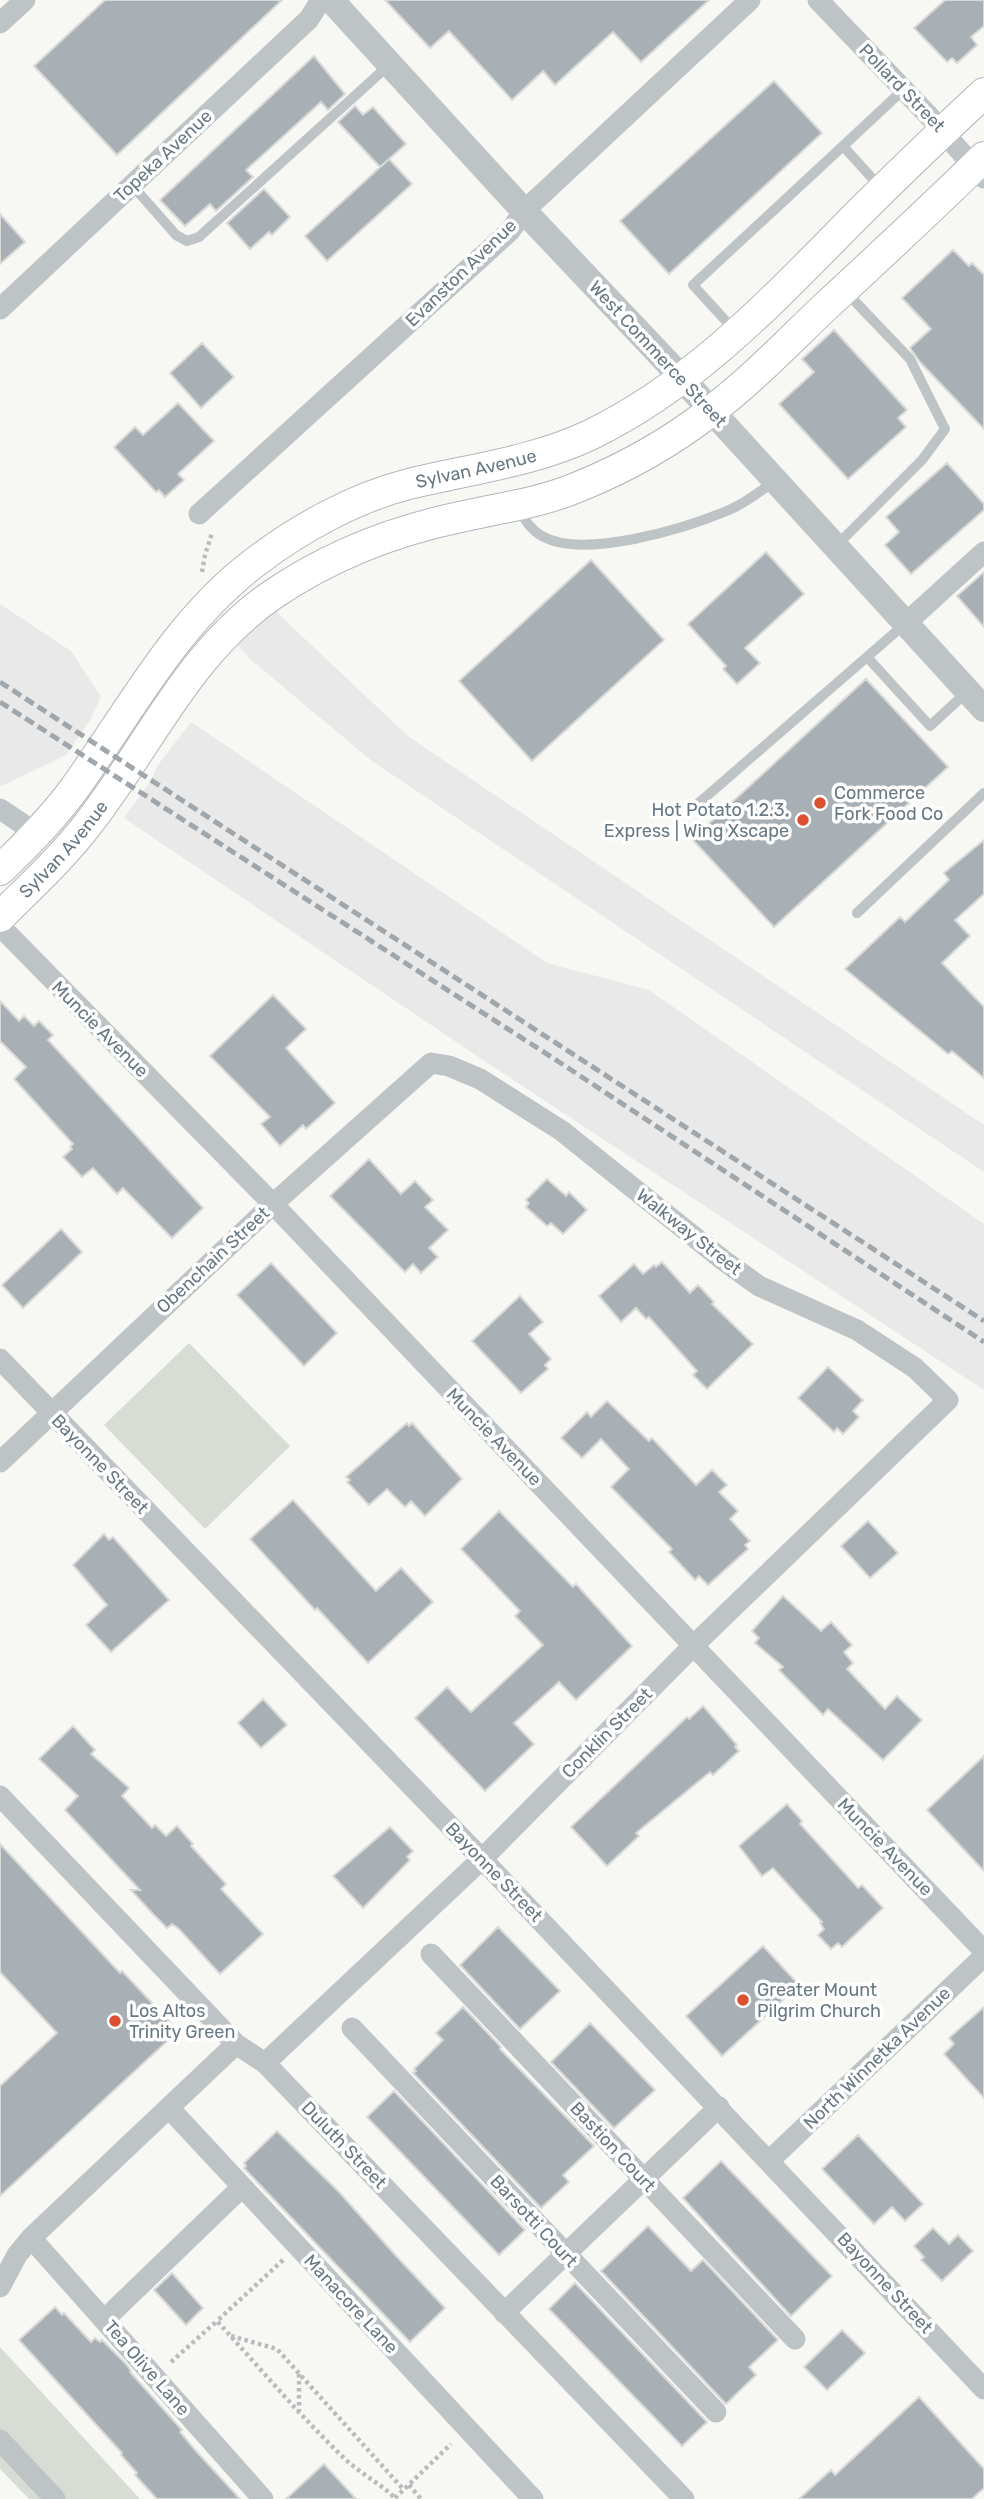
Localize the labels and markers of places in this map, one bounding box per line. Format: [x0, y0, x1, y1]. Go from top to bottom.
place label: Commerce Fork Food Co [834, 782, 943, 825]
marker: Commerce Fork Food Co [812, 795, 828, 811]
place label: Hot Potato 1.2.3. Express | Wing Xscape [604, 799, 789, 842]
marker: Hot Potato 1.2.3. Express | Wing Xscape [795, 812, 811, 828]
place label: Greater Mount Pilgrim Church [757, 1979, 881, 2022]
marker: Greater Mount Pilgrim Church [735, 1992, 751, 2008]
place label: Los Altos Trinity Green [129, 2000, 235, 2043]
marker: Los Altos Trinity Green [107, 2013, 123, 2029]

